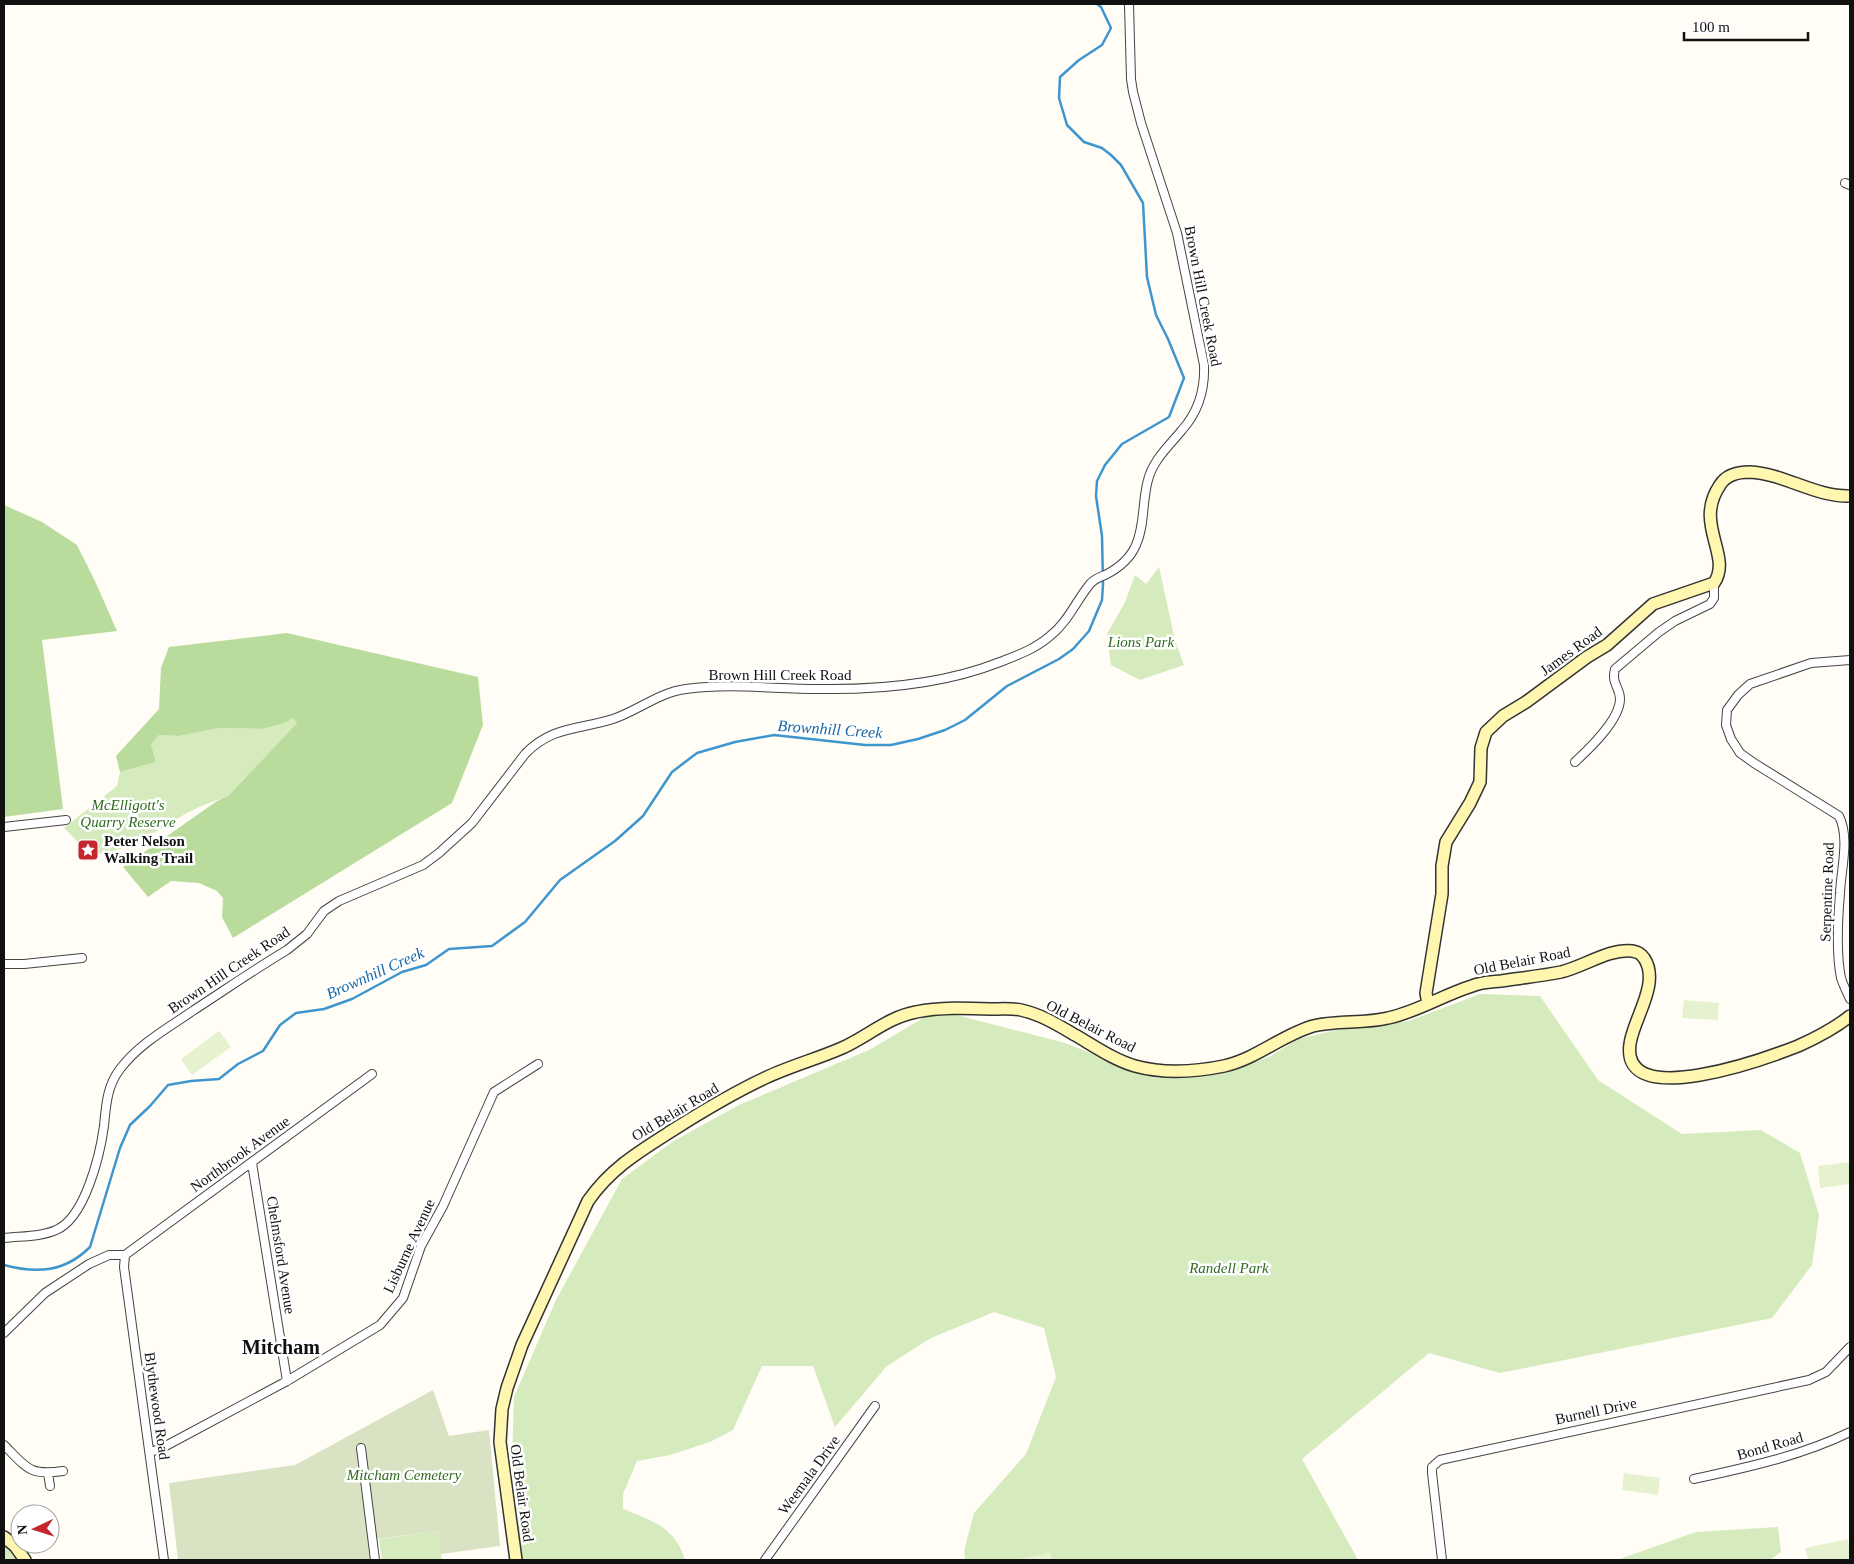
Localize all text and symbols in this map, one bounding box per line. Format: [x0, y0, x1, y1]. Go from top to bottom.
scale bar [1684, 10, 1808, 42]
text: 100 m [1692, 19, 1730, 35]
street label: Brown Hill Creek Road [1182, 224, 1225, 368]
street label: James Road [1537, 623, 1605, 679]
park label: Lions Park [1107, 634, 1174, 650]
street label: Brown Hill Creek Road [709, 667, 852, 683]
water label: Brownhill Creek [777, 717, 884, 741]
park label: McElligott's Quarry Reserve [80, 797, 176, 830]
place label: Peter Nelson Walking Trail [104, 833, 193, 866]
place icon: Peter Nelson Walking Trail [76, 838, 100, 862]
street label: Serpentine Road [1817, 841, 1837, 942]
street label: Brown Hill Creek Road [165, 923, 293, 1017]
water label: Brownhill Creek [324, 944, 427, 1002]
street label: Old Belair Road [1472, 944, 1572, 978]
street label: Old Belair Road [1044, 997, 1139, 1056]
street label: Old Belair Road [629, 1080, 722, 1144]
street label: Northbrook Avenue [187, 1113, 293, 1195]
street label: Chelmsford Avenue [264, 1195, 298, 1315]
street label: Lisburne Avenue [380, 1196, 438, 1296]
park label: Randell Park [1188, 1260, 1269, 1276]
district label: Mitcham [242, 1336, 320, 1358]
street label: Blythewood Road [142, 1351, 173, 1461]
street label: Burnell Drive [1554, 1394, 1639, 1427]
street label: Bond Road [1735, 1429, 1805, 1463]
street label: Weemala Drive [775, 1432, 843, 1517]
street label: Old Belair Road [507, 1443, 537, 1543]
park label: Mitcham Cemetery [346, 1467, 462, 1483]
north arrow [10, 1504, 60, 1554]
text: N [15, 1524, 30, 1535]

